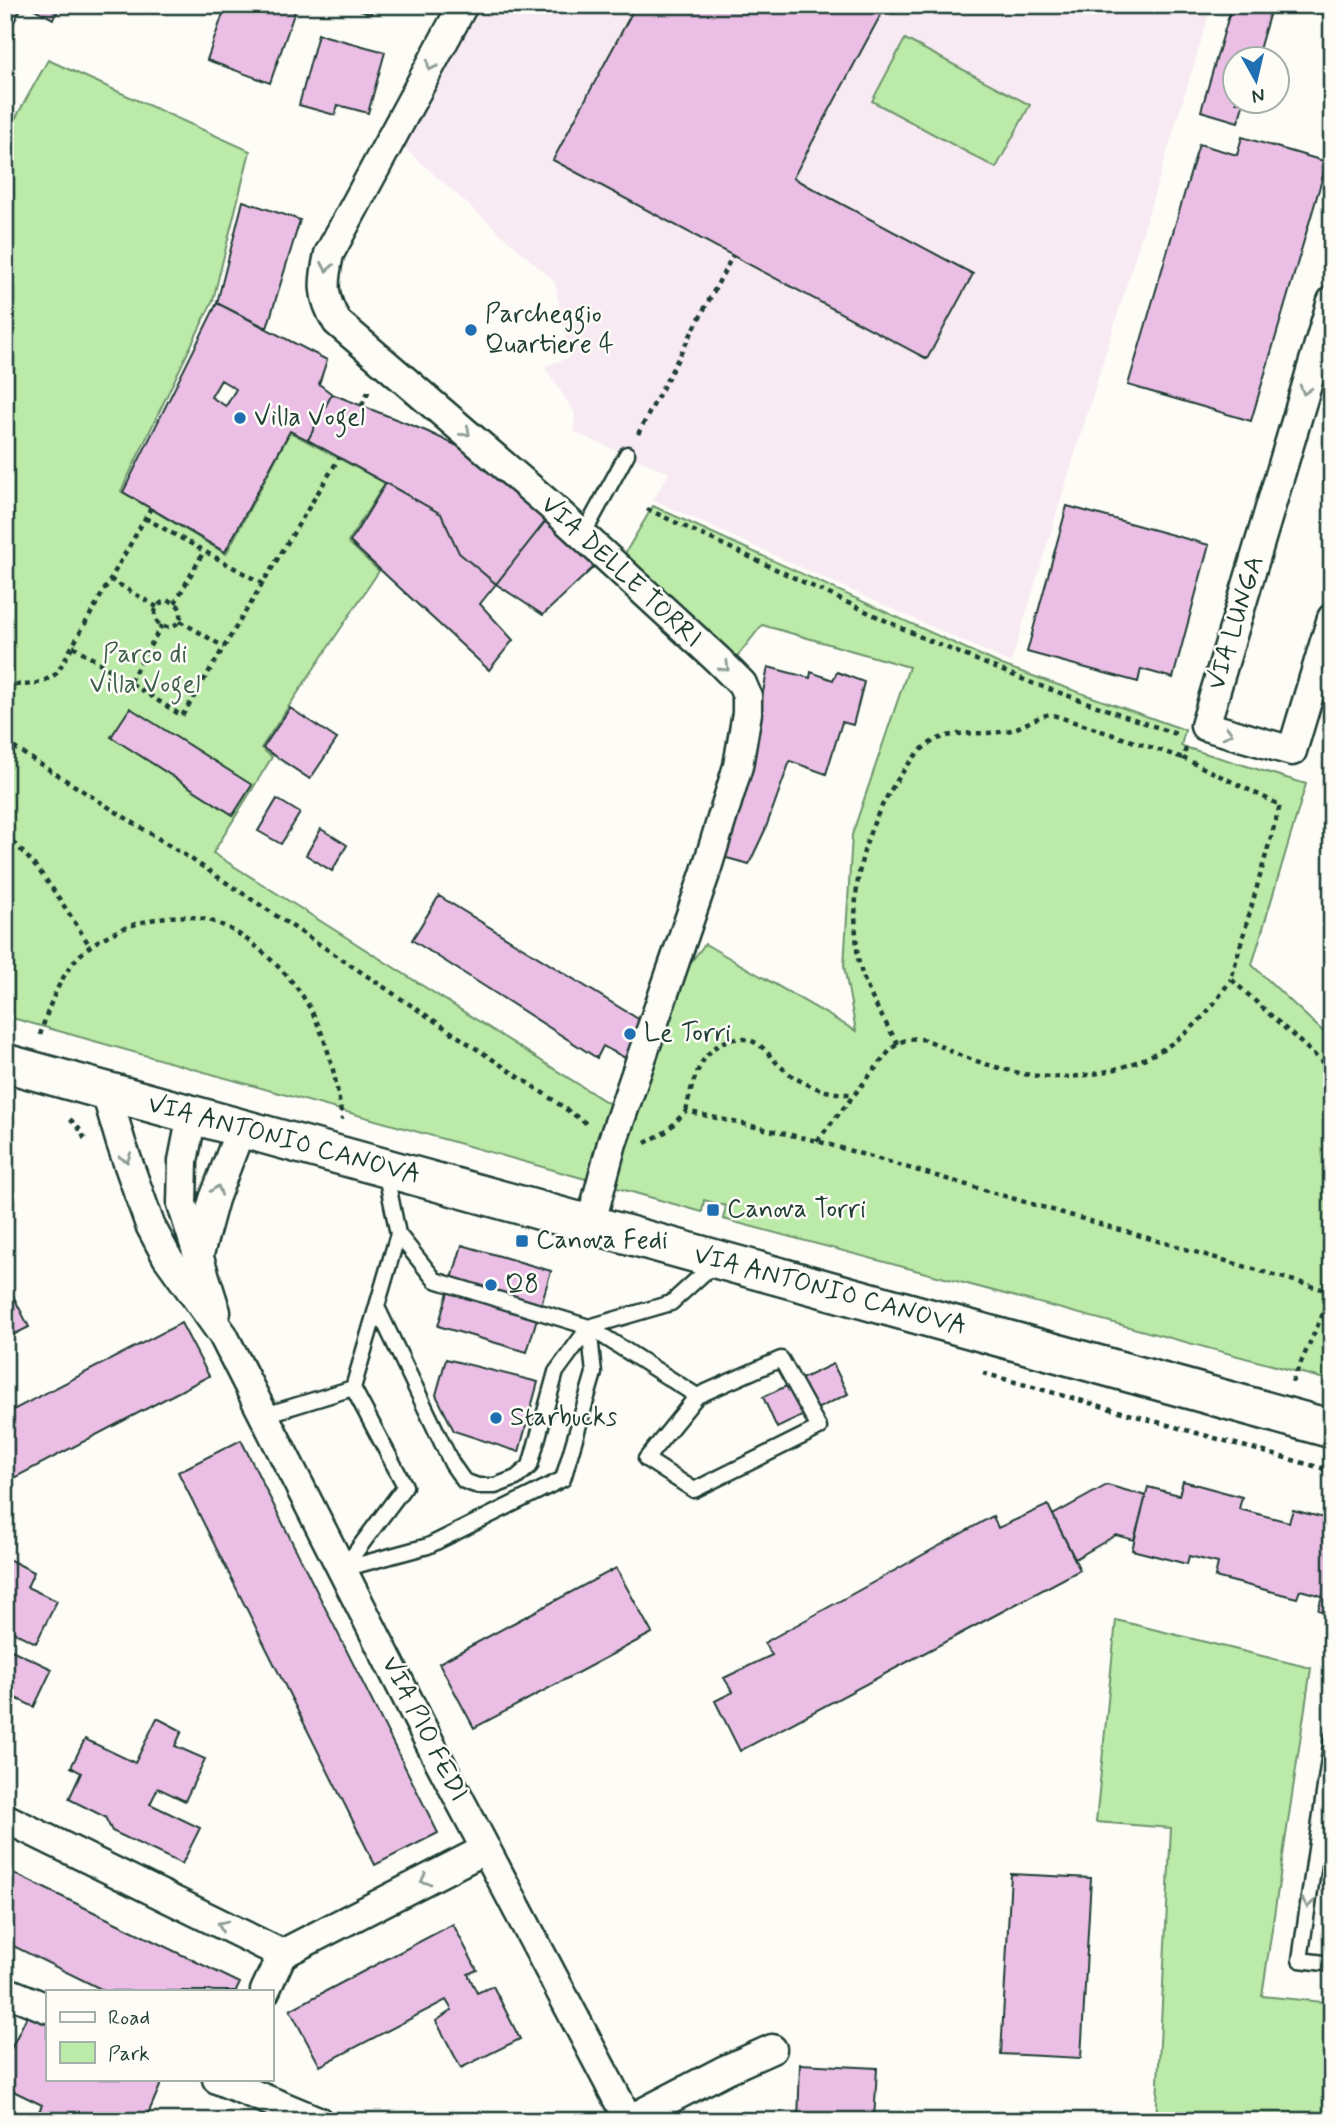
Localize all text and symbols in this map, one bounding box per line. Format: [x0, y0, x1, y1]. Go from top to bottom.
north arrow [1222, 46, 1292, 116]
one-way arrow [426, 59, 440, 71]
text: N [1250, 82, 1266, 109]
one-way arrow [320, 261, 335, 273]
place label: Parcheggio Quartiere 4 [485, 298, 614, 362]
marker: Parcheggio Quartiere 4 [463, 322, 479, 338]
one-way arrow [1299, 384, 1314, 396]
place label: Villa Vogel [254, 401, 365, 438]
marker: Villa Vogel [232, 410, 248, 426]
one-way arrow [457, 424, 470, 436]
street label: VIA DELLE TORRI [533, 488, 709, 656]
street label: VIA LUNGA [1200, 552, 1272, 694]
park label: Parco di Villa Vogel [89, 638, 201, 705]
one-way arrow [717, 659, 730, 672]
one-way arrow [1222, 724, 1234, 739]
place label: Le Torri [644, 1017, 731, 1051]
marker: Le Torri [622, 1026, 638, 1042]
street label: VIA ANTONIO CANOVA [144, 1087, 424, 1193]
one-way arrow [118, 1151, 132, 1163]
one-way arrow [209, 1185, 223, 1197]
place label: Canova Torri [727, 1193, 866, 1227]
marker: Canova Torri [705, 1202, 721, 1218]
place label: Canova Fedi [536, 1224, 668, 1258]
marker: Canova Fedi [514, 1233, 530, 1249]
street label: VIA ANTONIO CANOVA [690, 1238, 970, 1344]
place label: Q8 [505, 1268, 539, 1302]
marker: Q8 [483, 1277, 499, 1293]
place label: Starbucks [510, 1401, 617, 1435]
marker: Starbucks [488, 1410, 504, 1426]
street label: VIA PIO FEDI [373, 1651, 475, 1807]
one-way arrow [420, 1872, 432, 1885]
one-way arrow [1301, 1897, 1316, 1909]
one-way arrow [217, 1919, 229, 1933]
legend [46, 1990, 273, 2080]
text: Road [108, 2004, 150, 2032]
text: Park [108, 2040, 150, 2068]

